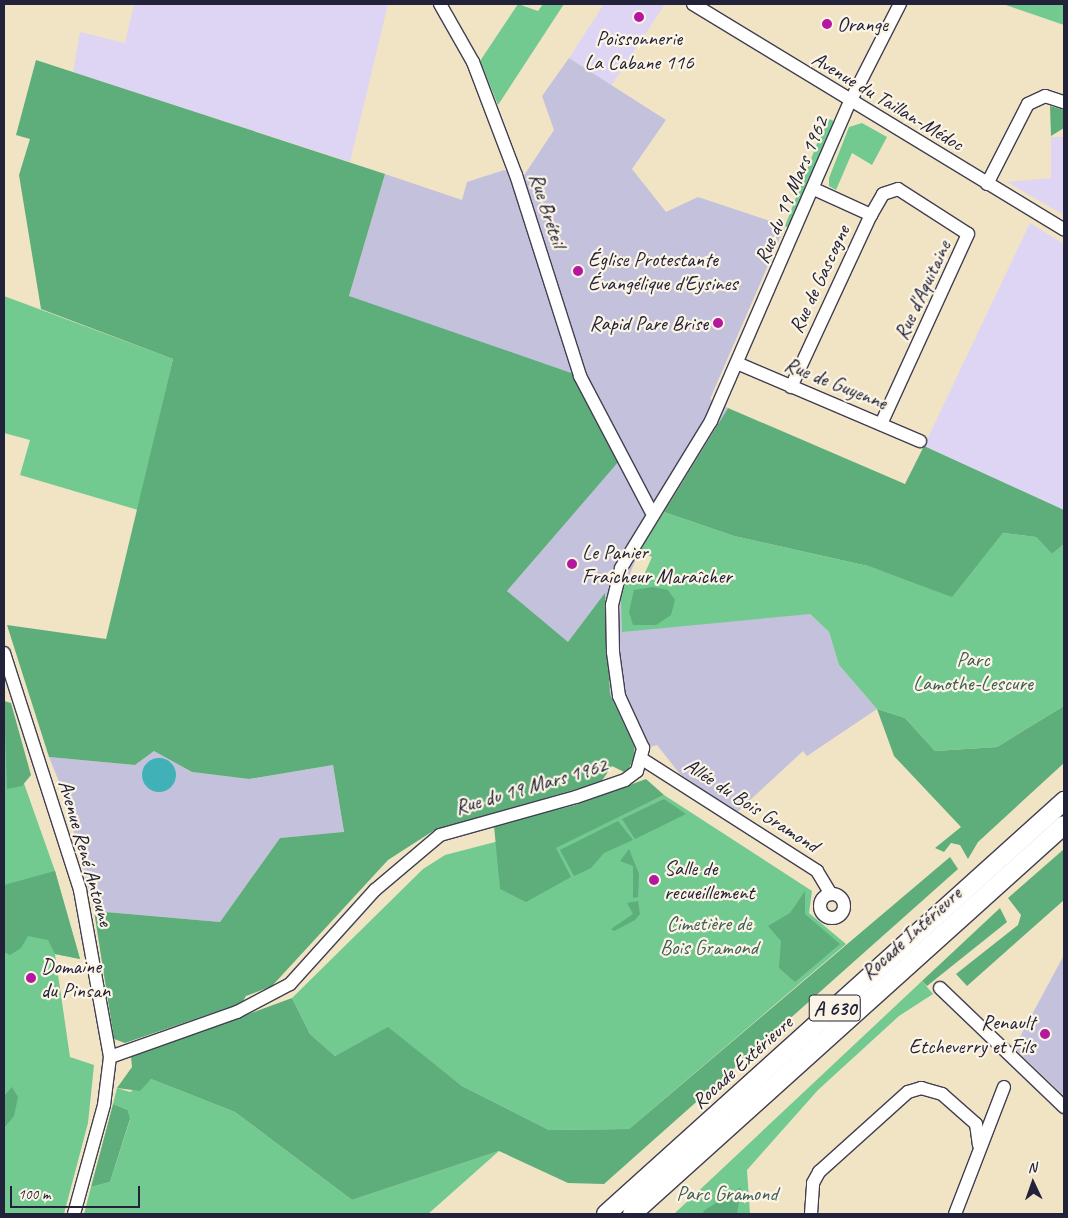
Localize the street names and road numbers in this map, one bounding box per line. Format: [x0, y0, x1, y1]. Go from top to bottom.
street label: Avenue du Taillan-Médoc [808, 46, 968, 156]
street label: Rue du 19 Mars 1962 [749, 113, 833, 267]
street label: Rue Bréteil [524, 170, 572, 250]
street label: Rue de Gascogne [783, 221, 855, 337]
street label: Rue d'Aquitaine [888, 236, 956, 344]
street label: Rue de Guyenne [781, 351, 891, 415]
street label: Rue du 19 Mars 1962 [452, 752, 610, 820]
street label: Allée du Bois Gramond [679, 752, 825, 858]
street label: Avenue René Antoune [53, 777, 119, 929]
street label: Rocade Intérieure [856, 881, 966, 985]
road number: A 630 [809, 990, 861, 1026]
street label: Rocade Extérieure [686, 1010, 798, 1114]

